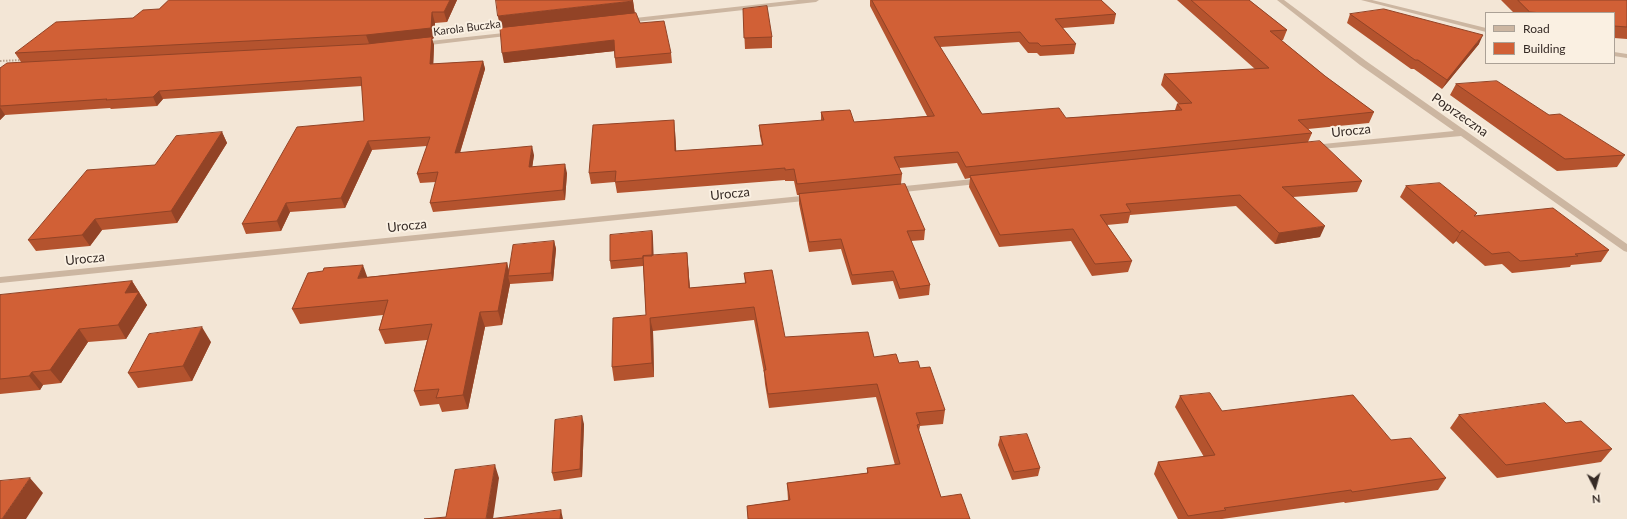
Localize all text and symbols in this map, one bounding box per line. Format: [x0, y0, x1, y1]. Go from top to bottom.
legend [1485, 12, 1615, 64]
street label: Karola Buczka [432, 17, 502, 39]
text: Road [1523, 21, 1550, 36]
text: Building [1523, 41, 1566, 56]
street label: Poprzeczna [1429, 90, 1491, 140]
street label: Urocza [1330, 121, 1372, 141]
street label: Urocza [709, 184, 751, 204]
street label: Urocza [386, 216, 428, 236]
street label: Urocza [64, 249, 106, 269]
north arrow [1575, 467, 1615, 507]
text: N [1591, 493, 1601, 506]

